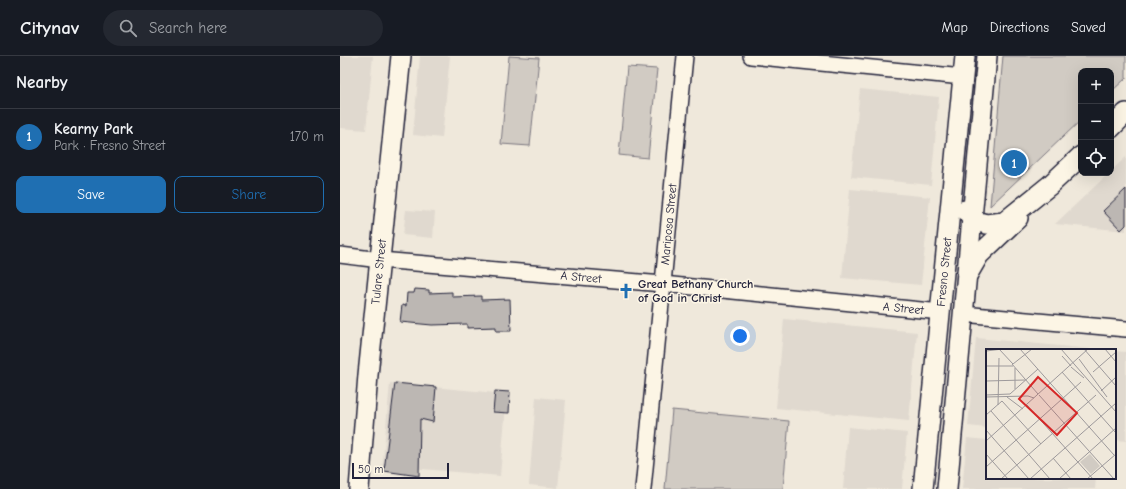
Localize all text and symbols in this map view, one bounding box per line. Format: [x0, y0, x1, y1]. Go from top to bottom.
search box [103, 10, 383, 46]
text: Citynav [20, 17, 79, 39]
icon: search [117, 17, 139, 39]
text: Search here [149, 19, 227, 37]
text: Map [941, 19, 968, 36]
text: Directions [990, 19, 1049, 36]
text: Saved [1071, 19, 1106, 36]
map controls [1078, 68, 1114, 176]
button: + [1078, 68, 1114, 104]
text: Nearby [16, 73, 67, 92]
button: − [1078, 104, 1114, 140]
text: Kearny Park [54, 120, 133, 138]
text: 1 [26, 129, 32, 144]
text: 170 m [290, 129, 324, 144]
text: Park · Fresno Street [54, 138, 165, 153]
button: locate [1078, 140, 1114, 176]
pin: 1 [1001, 148, 1027, 178]
button: Save [16, 176, 166, 213]
button: Share [174, 176, 324, 213]
street label: Mariposa Street [658, 182, 680, 266]
street label: Fresno Street [934, 236, 954, 307]
street label: Tulare Street [368, 238, 389, 305]
street label: A Street [560, 268, 603, 286]
place label: Great Bethany Church of God in Christ [638, 277, 753, 305]
church icon: Great Bethany Church of God in Christ [617, 282, 635, 300]
street label: A Street [882, 299, 925, 317]
your location [730, 326, 750, 346]
inset map [986, 349, 1116, 479]
scale bar [352, 461, 449, 480]
text: 50 m [358, 463, 383, 476]

